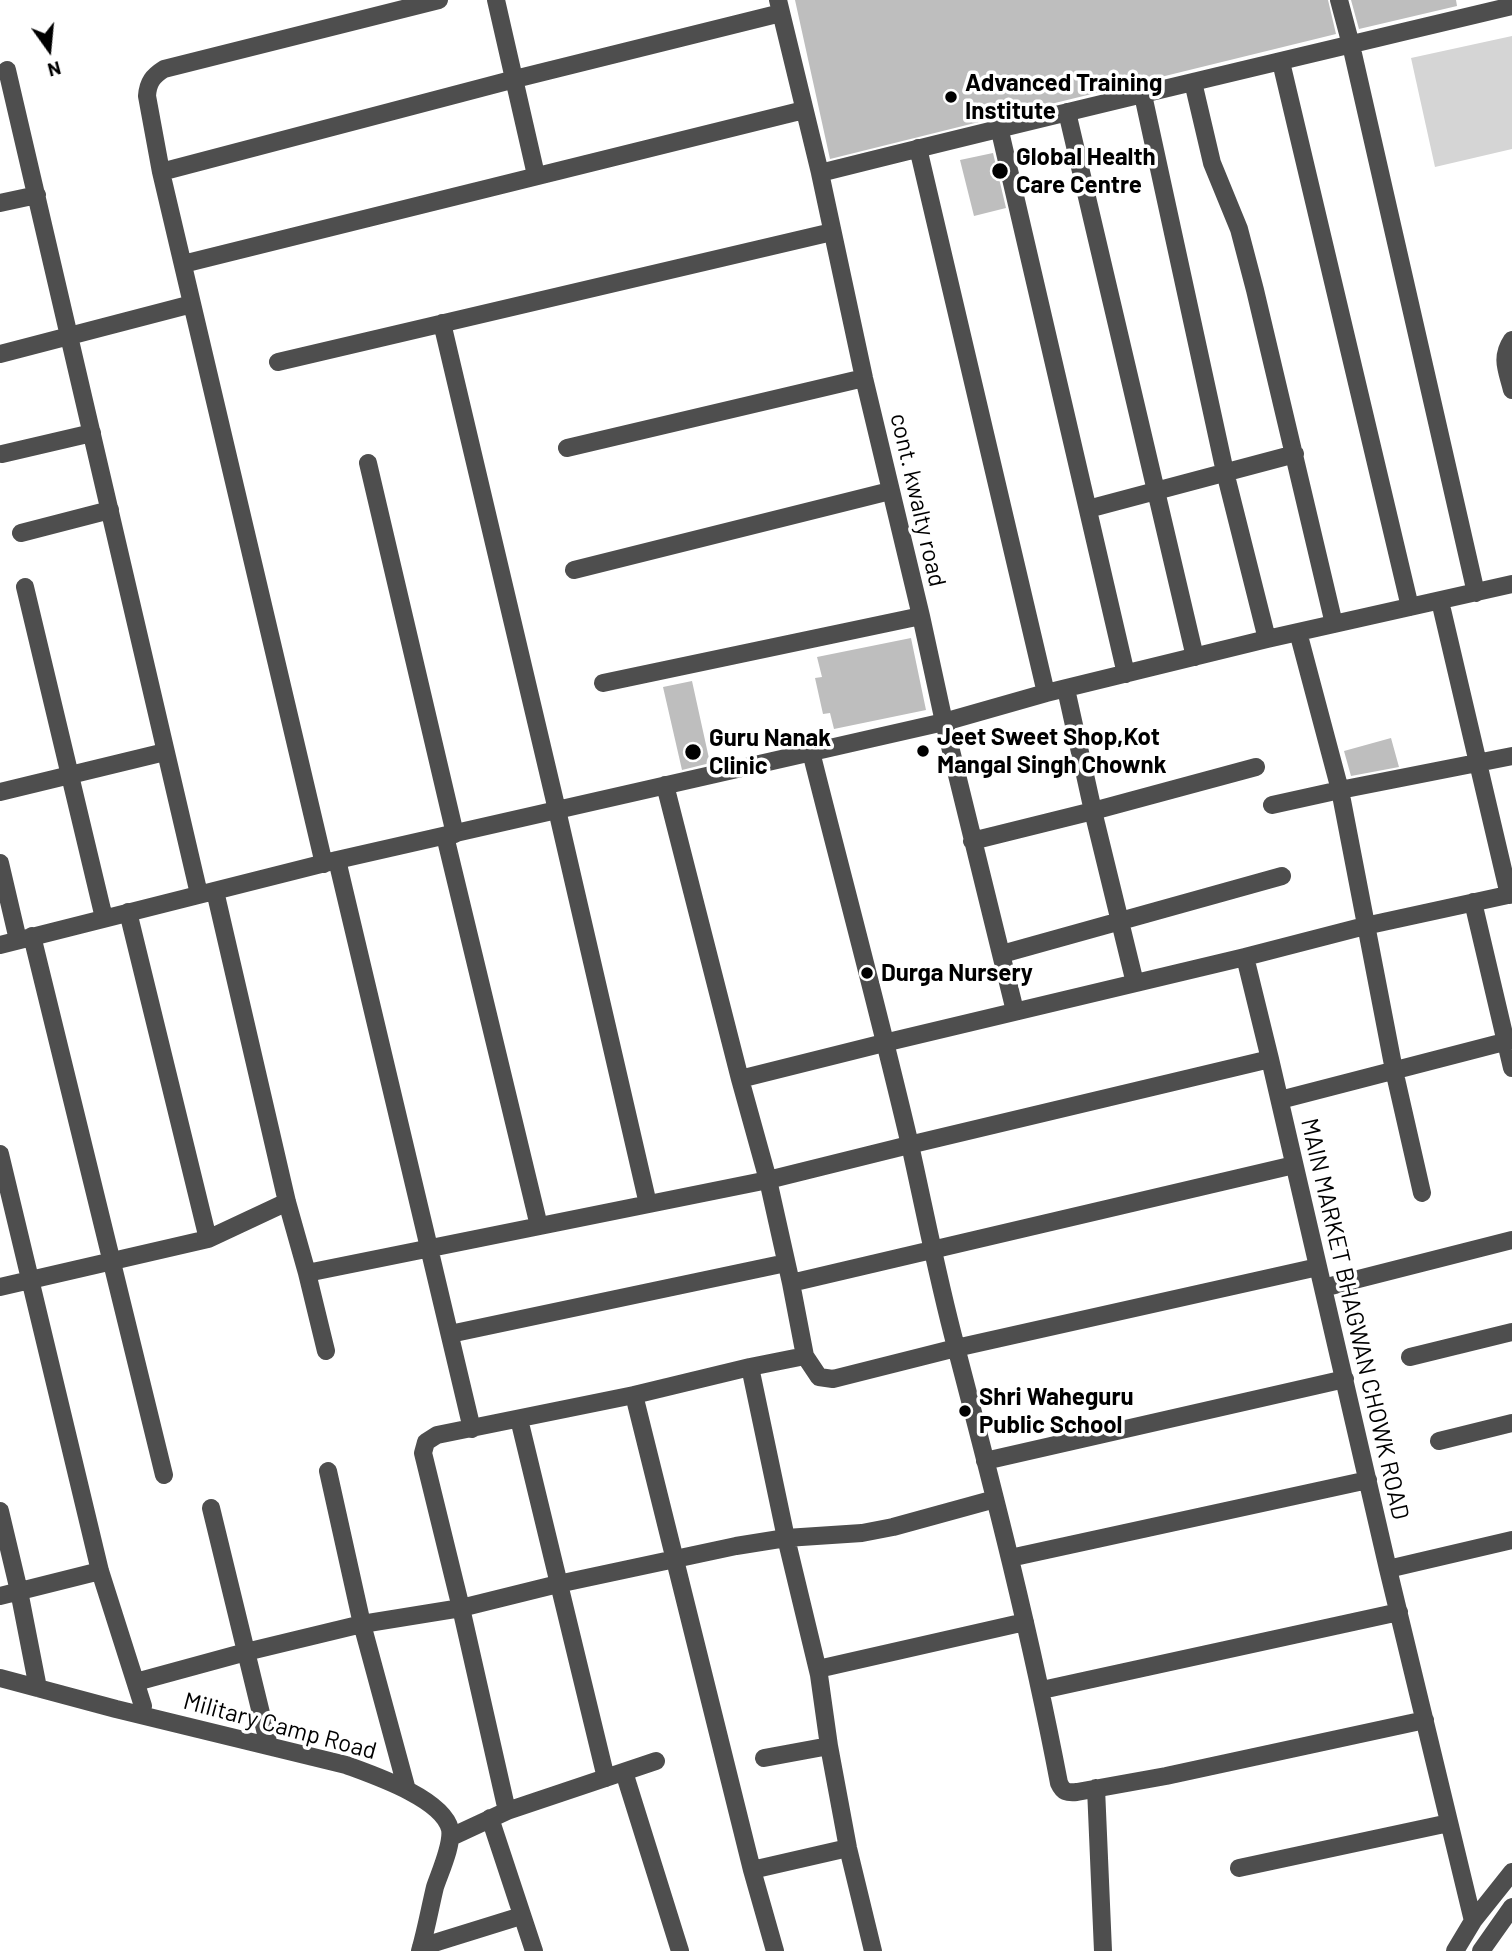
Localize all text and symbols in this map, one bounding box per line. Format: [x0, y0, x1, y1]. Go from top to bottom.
north arrow [14, 14, 84, 84]
text: N [45, 57, 64, 83]
place label: Advanced Training Institute [965, 69, 1162, 125]
marker: Advanced Training Institute [943, 89, 959, 105]
place label: Global Health Care Centre [1016, 143, 1156, 199]
marker: Global Health Care Centre [990, 161, 1010, 181]
street label: cont. kwalty road [884, 410, 952, 590]
place label: Jeet Sweet Shop,Kot Mangal Singh Chownk [937, 723, 1166, 779]
place label: Guru Nanak Clinic [709, 724, 831, 780]
marker: Guru Nanak Clinic [683, 742, 703, 762]
marker: Jeet Sweet Shop,Kot Mangal Singh Chownk [915, 743, 931, 759]
place label: Durga Nursery [881, 959, 1033, 987]
marker: Durga Nursery [859, 965, 875, 981]
street label: MAIN MARKET BHAGWAN CHOWK ROAD [1295, 1115, 1415, 1523]
place label: Shri Waheguru Public School [979, 1383, 1134, 1439]
marker: Shri Waheguru Public School [957, 1403, 973, 1419]
street label: Military Camp Road [180, 1686, 380, 1766]

